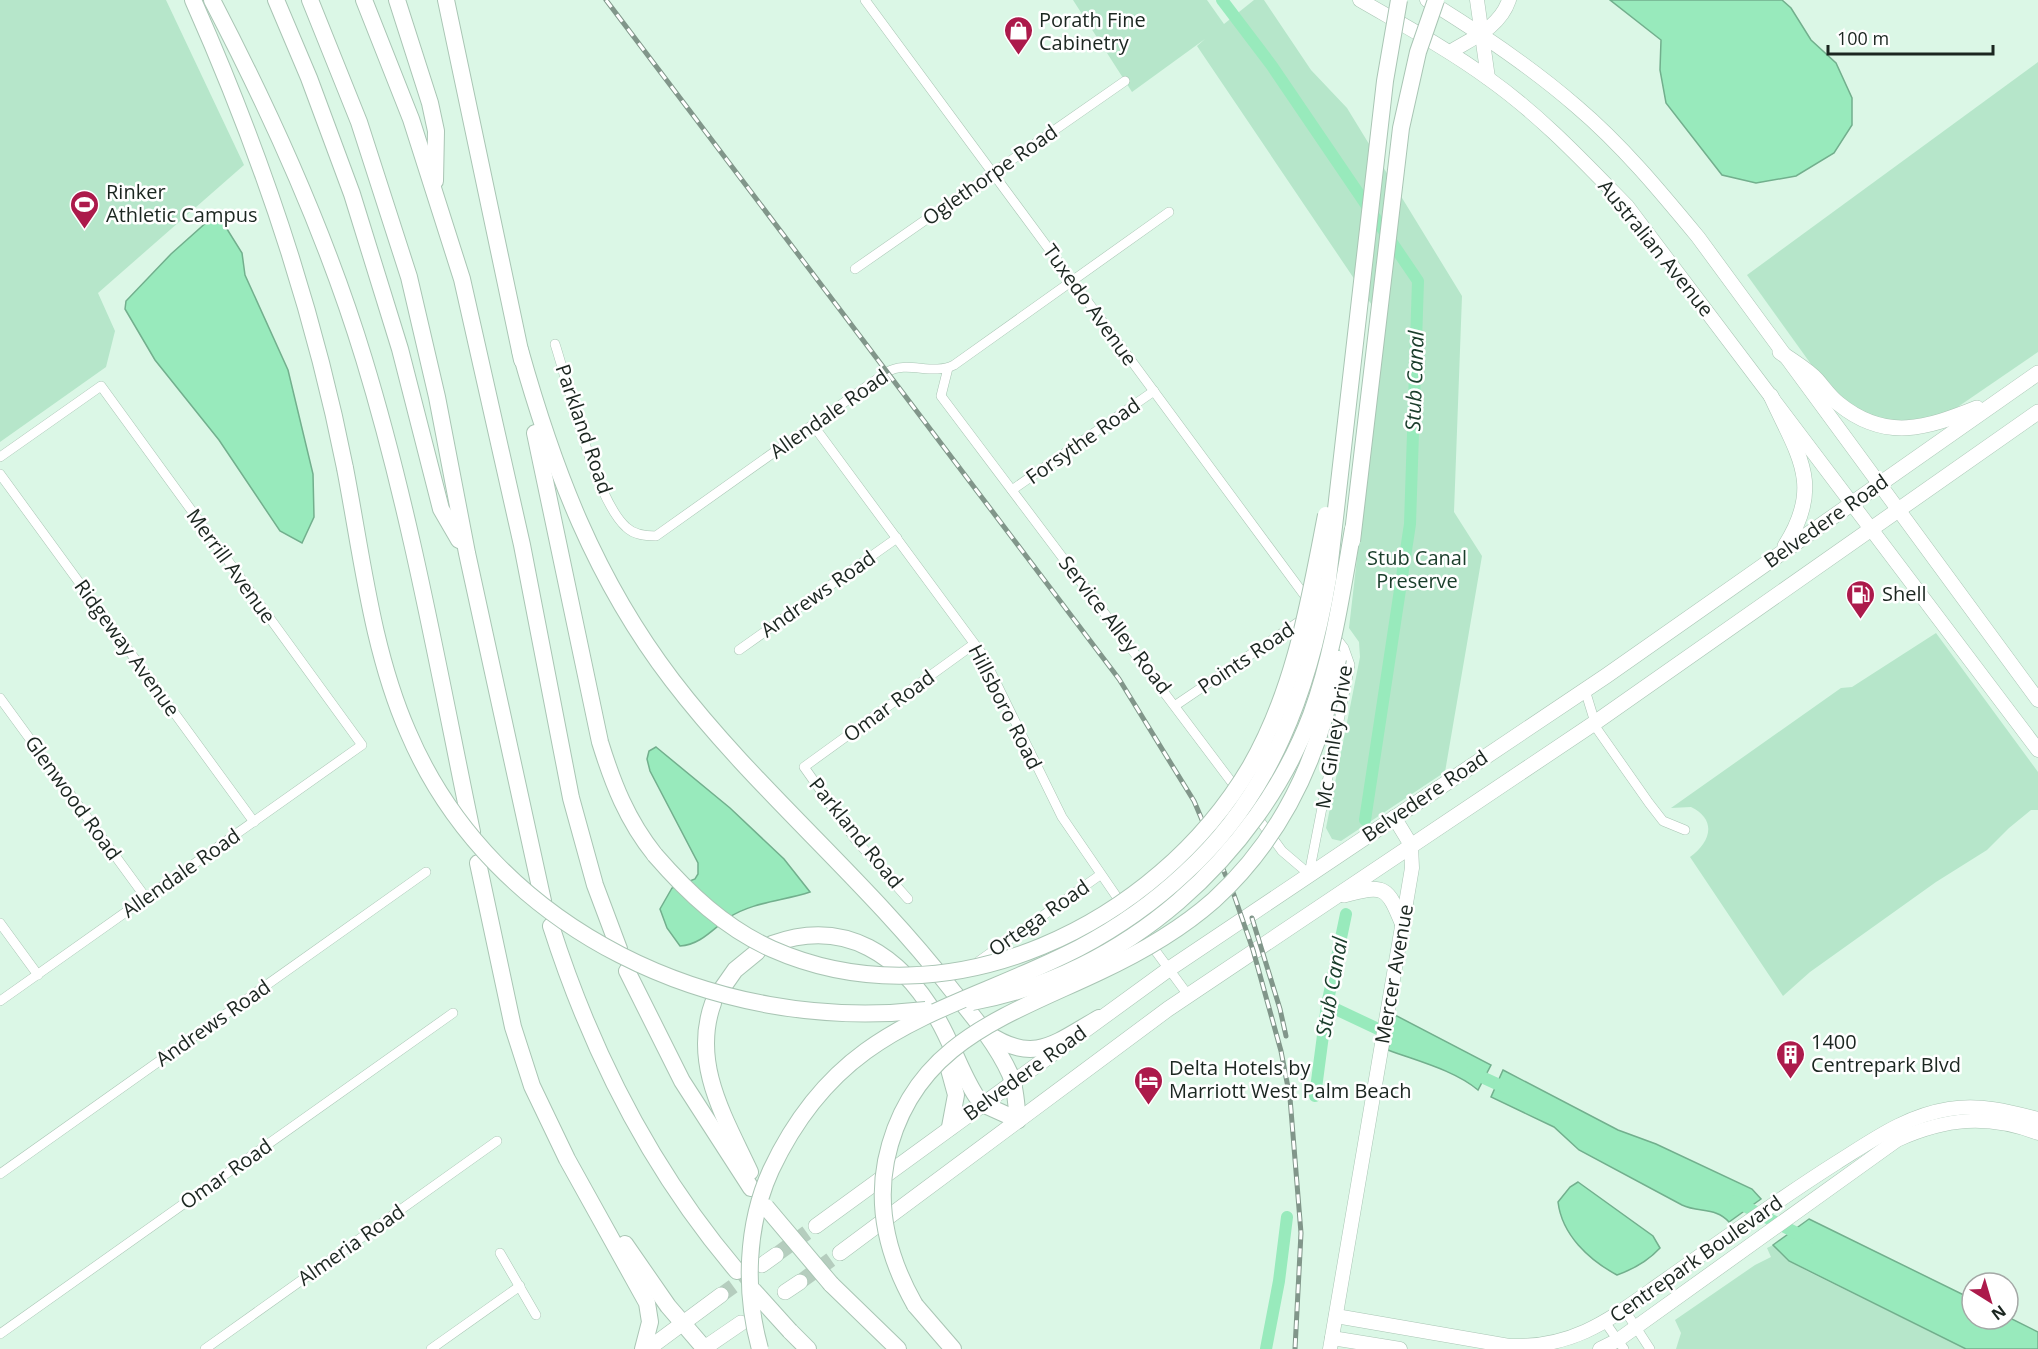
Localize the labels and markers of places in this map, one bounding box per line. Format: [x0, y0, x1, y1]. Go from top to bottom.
place label: Porath Fine Cabinetry [1039, 6, 1146, 56]
shop icon: Porath Fine Cabinetry [1002, 15, 1034, 57]
place label: Rinker Athletic Campus [106, 178, 258, 228]
sports icon: Rinker Athletic Campus [69, 188, 101, 230]
fuel station icon: Shell [1845, 578, 1877, 620]
place label: Shell [1882, 580, 1927, 607]
place label: 1400 Centrepark Blvd [1811, 1028, 1961, 1078]
building icon: 1400 Centrepark Blvd [1774, 1038, 1806, 1080]
place label: Delta Hotels by Marriott West Palm Beach [1169, 1054, 1412, 1104]
hotel icon: Delta Hotels by Marriott West Palm Beach [1132, 1064, 1164, 1106]

